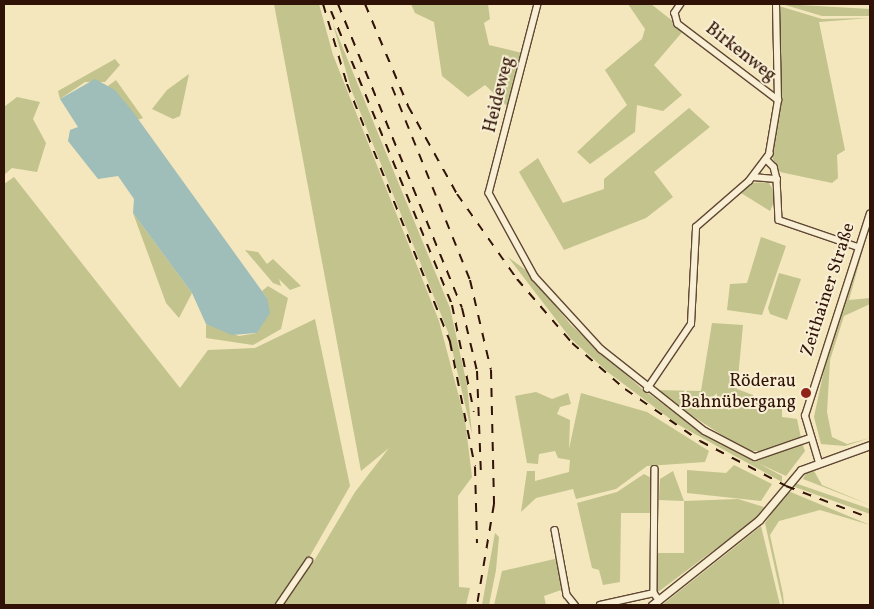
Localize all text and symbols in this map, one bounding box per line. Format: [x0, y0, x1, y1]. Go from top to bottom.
street label: Birkenweg [700, 19, 780, 87]
street label: Heideweg [480, 55, 520, 135]
street label: Zeithainer Straße [797, 220, 861, 360]
place label: Röderau Bahnübergang [680, 372, 796, 414]
marker: Röderau Bahnübergang [800, 387, 812, 399]

